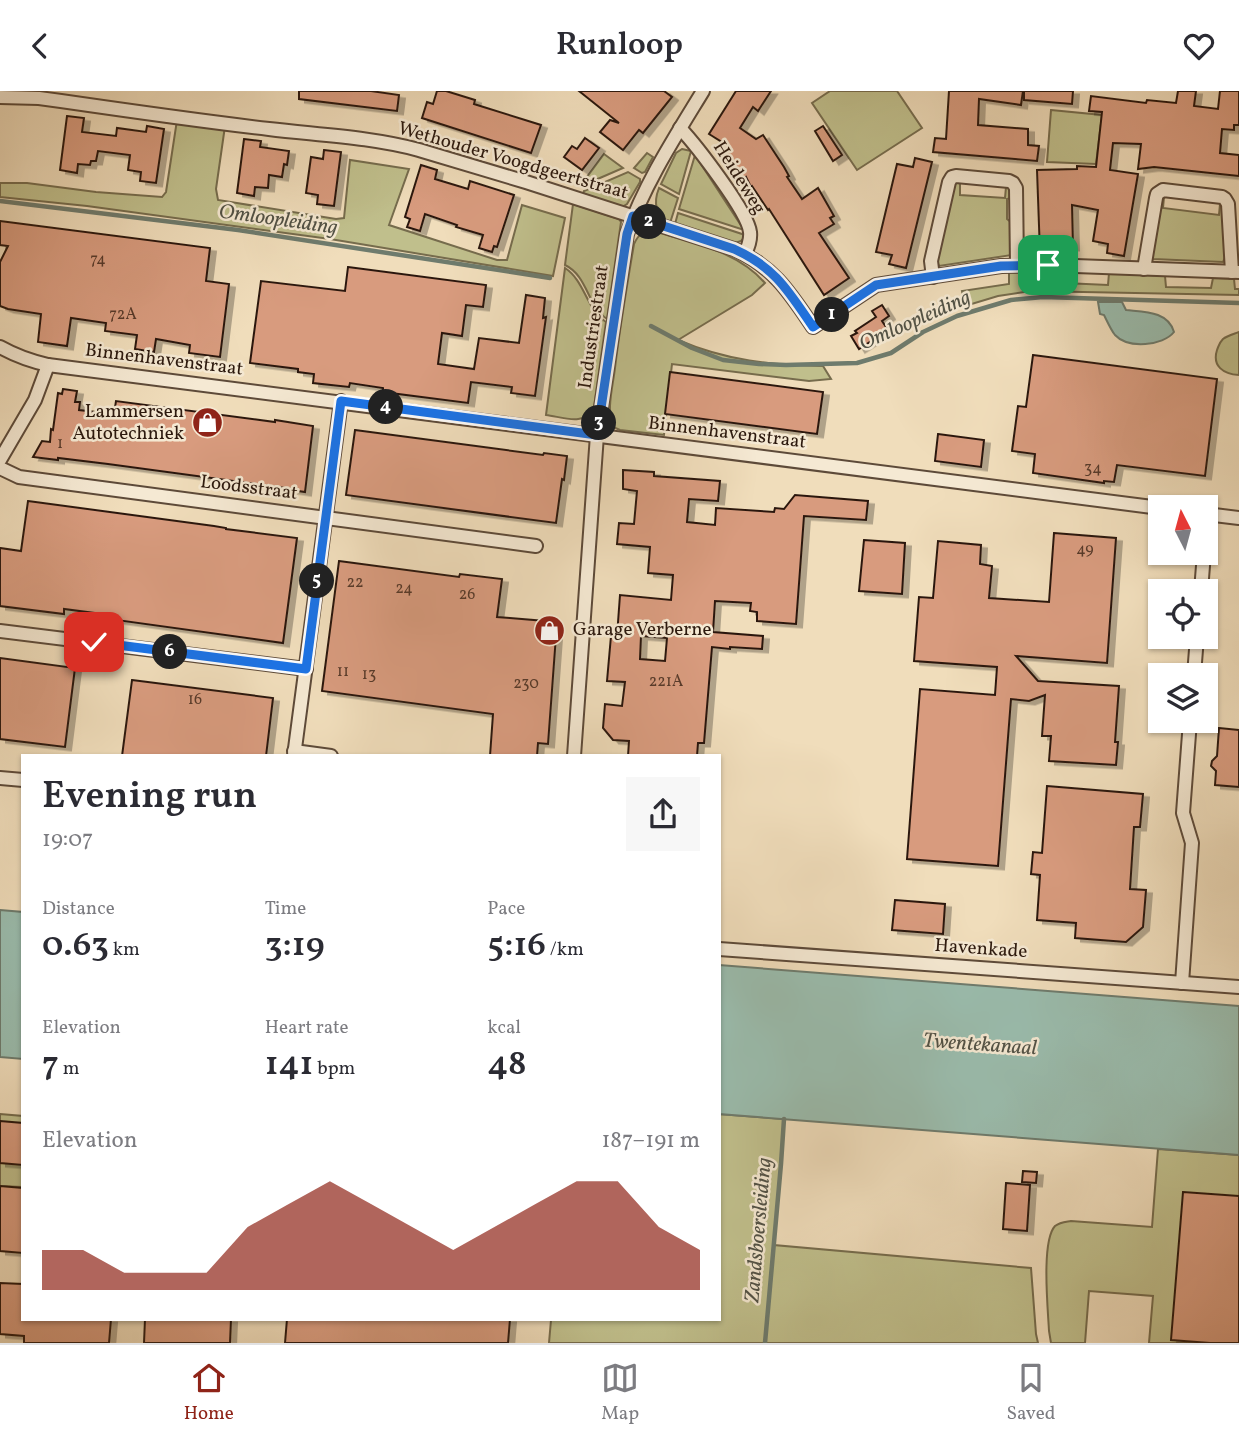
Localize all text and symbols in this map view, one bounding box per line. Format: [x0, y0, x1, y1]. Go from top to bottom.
text: Runloop [556, 24, 683, 68]
icon: back [21, 27, 59, 65]
icon: heart [1180, 27, 1218, 65]
street label: Wethouder Voogdgeertstraat [395, 116, 632, 206]
street label: Heideweg [706, 136, 772, 220]
water label: Omloopleiding [217, 197, 339, 243]
pin: 2 [632, 205, 666, 239]
text: 2 [644, 208, 653, 234]
pin [1018, 235, 1078, 295]
icon: arrive [1029, 246, 1067, 284]
house number: 74 [90, 249, 106, 271]
street label: Industriestraat [572, 263, 616, 391]
water label: Omloopleiding [855, 283, 975, 359]
pin: 1 [814, 297, 850, 333]
text: 1 [828, 301, 835, 327]
house number: 72A [109, 304, 137, 326]
street label: Binnenhavenstraat [83, 337, 245, 383]
pin: 4 [368, 389, 404, 425]
text: 4 [380, 393, 391, 419]
place label: Lammersen Autotechniek [72, 399, 184, 447]
pin: 3 [582, 405, 616, 441]
shop icon: Lammersen Autotechniek [190, 406, 224, 440]
text: 3 [594, 409, 603, 435]
street label: Binnenhavenstraat [646, 410, 808, 456]
house number: 1 [57, 433, 63, 455]
house number: 34 [1084, 458, 1102, 480]
street label: Loodsstraat [199, 469, 299, 507]
north arrow [1148, 495, 1218, 565]
map controls [1148, 495, 1218, 733]
house number: 49 [1076, 539, 1094, 561]
pin: 5 [300, 563, 334, 599]
text: 5 [312, 567, 321, 593]
house number: 22 [346, 572, 364, 594]
house number: 24 [395, 578, 413, 600]
button: locate [1148, 579, 1218, 649]
house number: 26 [459, 584, 475, 606]
pin [64, 612, 124, 672]
shop icon: Garage Verberne [533, 613, 567, 647]
place label: Garage Verberne [573, 617, 712, 643]
icon: check [75, 623, 113, 661]
pin: 6 [152, 635, 188, 669]
text: 6 [164, 638, 175, 664]
house number: 11 [337, 661, 349, 683]
button: layers [1148, 663, 1218, 733]
house number: 13 [362, 664, 376, 686]
house number: 221A [649, 671, 683, 693]
house number: 230 [513, 673, 539, 695]
house number: 16 [188, 689, 202, 711]
text: Evening run [42, 771, 257, 824]
button: share [626, 777, 700, 851]
text: 19:07 [42, 824, 93, 856]
text: Distance [42, 896, 115, 922]
text: Time [265, 896, 306, 922]
text: Pace [487, 896, 525, 922]
text: 0.63 [42, 922, 109, 970]
text: 3:19 [265, 922, 325, 970]
text: 5:16 [487, 922, 546, 970]
street label: Havenkade [934, 933, 1028, 965]
text: km [109, 937, 140, 963]
text: /km [546, 937, 584, 963]
text: Elevation [42, 1015, 121, 1041]
text: Heart rate [265, 1015, 349, 1041]
text: kcal [487, 1015, 521, 1041]
water label: Twentekanaal [922, 1027, 1038, 1063]
text: 7 [42, 1041, 59, 1089]
text: 141 [265, 1041, 313, 1089]
text: 48 [487, 1041, 527, 1089]
text: m [59, 1056, 79, 1082]
text: bpm [313, 1056, 355, 1082]
text: Elevation [42, 1125, 138, 1157]
text: 187–191 m [601, 1125, 700, 1157]
water label: Zandsboersleiding [738, 1156, 780, 1305]
tab: Home [184, 1359, 234, 1427]
tab: Map [601, 1359, 639, 1427]
tab: Saved [1006, 1359, 1055, 1427]

